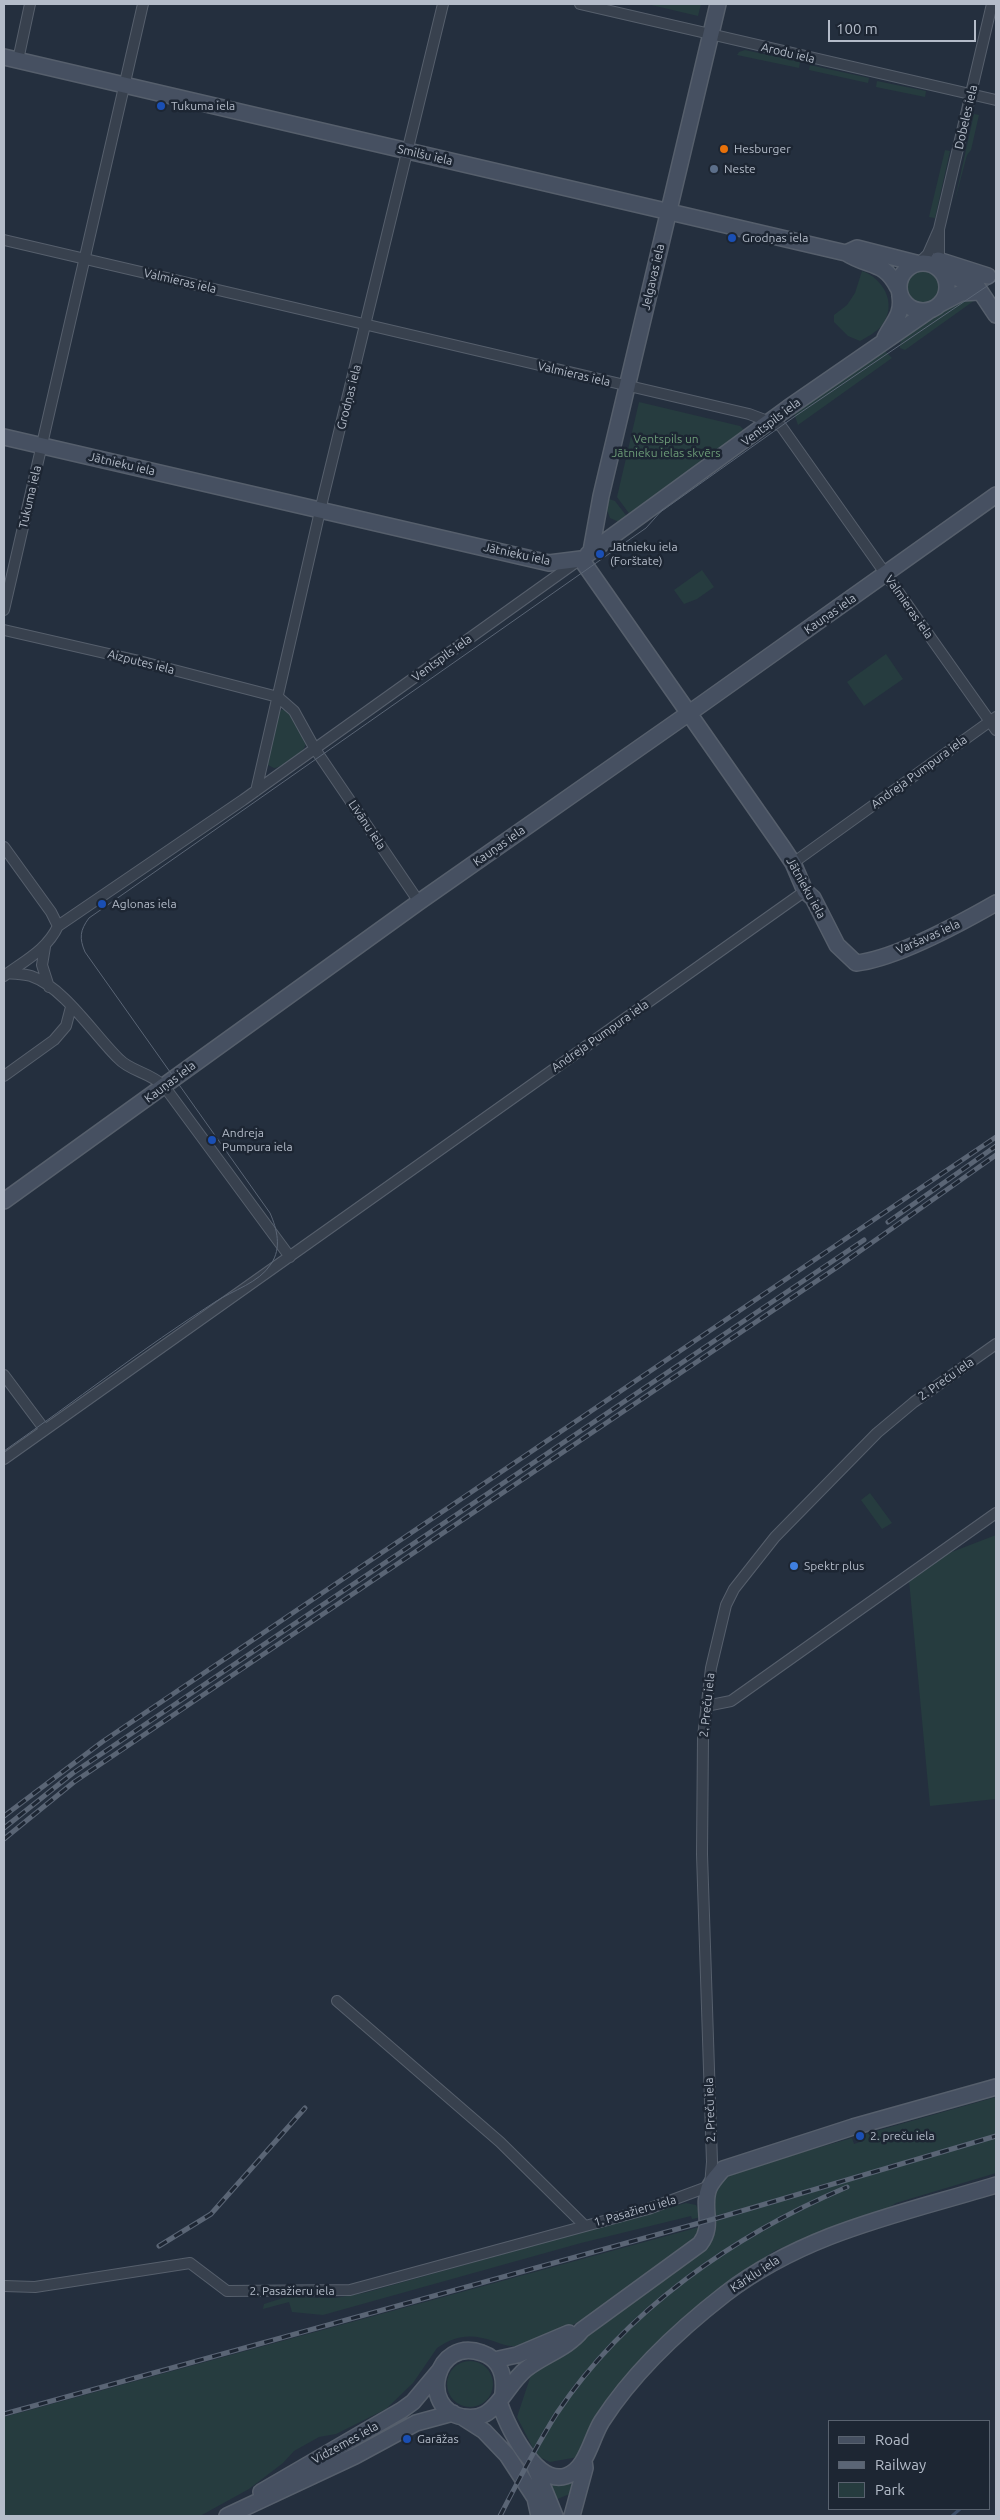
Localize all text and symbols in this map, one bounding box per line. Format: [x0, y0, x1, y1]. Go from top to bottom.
scale bar [830, 10, 978, 42]
text: 100 m [836, 20, 878, 37]
street label: Arodu iela [760, 40, 816, 66]
street label: Dobeles iela [952, 83, 980, 151]
place label: Tukuma iela [171, 99, 235, 113]
marker: Tukuma iela [155, 100, 167, 112]
street label: Smilšu iela [396, 142, 454, 168]
place label: Hesburger [734, 142, 791, 156]
marker: Hesburger [718, 143, 730, 155]
place label: Neste [724, 162, 756, 176]
marker: Neste [708, 163, 720, 175]
place label: Grodņas iela [742, 231, 808, 245]
marker: Grodņas iela [726, 232, 738, 244]
street label: Jelgavas iela [638, 242, 668, 312]
street label: Valmieras iela [142, 266, 218, 296]
street label: Valmieras iela [536, 359, 612, 389]
street label: Grodņas iela [334, 363, 364, 431]
street label: Ventspils iela [739, 395, 803, 449]
park label: Ventspils un Jātnieku ielas skvērs [611, 432, 721, 460]
street label: Jātnieku iela [87, 449, 157, 479]
street label: Tukuma iela [16, 464, 44, 530]
street label: Jātnieku iela [482, 540, 552, 568]
place label: Jātnieku iela (Forštate) [610, 540, 678, 568]
marker: Jātnieku iela (Forštate) [594, 548, 606, 560]
street label: Valmieras iela [882, 572, 936, 642]
street label: Kauņas iela [801, 591, 859, 637]
street label: Ventspils iela [409, 631, 475, 685]
street label: Aizputes iela [106, 647, 176, 677]
street label: Andreja Pumpura iela [868, 732, 970, 812]
street label: Līvānu iela [345, 798, 389, 852]
street label: Kauņas iela [470, 823, 528, 869]
street label: Jātnieku iela [783, 855, 829, 921]
place label: Aglonas iela [112, 897, 177, 911]
marker: Aglonas iela [96, 898, 108, 910]
street label: Varšavas iela [894, 917, 962, 957]
street label: Andreja Pumpura iela [549, 997, 651, 1075]
street label: Kauņas iela [142, 1058, 198, 1106]
place label: Andreja Pumpura iela [222, 1126, 293, 1154]
marker: Andreja Pumpura iela [206, 1134, 218, 1146]
street label: 2. Preču iela [915, 1355, 977, 1403]
place label: Spektr plus [804, 1559, 864, 1573]
marker: Spektr plus [788, 1560, 800, 1572]
street label: 2. Preču iela [696, 1672, 718, 1738]
street label: 2. Preču iela [702, 2077, 718, 2143]
place label: 2. preču iela [870, 2129, 935, 2143]
marker: 2. preču iela [854, 2130, 866, 2142]
street label: 1. Pasažieru iela [592, 2192, 678, 2230]
street label: Kārklu iela [728, 2253, 782, 2295]
street label: 2. Pasažieru iela [249, 2284, 335, 2298]
street label: Vidzemes iela [309, 2419, 381, 2467]
legend [828, 2420, 990, 2510]
text: Road [875, 2431, 910, 2448]
place label: Garāžas [417, 2432, 459, 2446]
marker: Garāžas [401, 2433, 413, 2445]
text: Railway [875, 2456, 926, 2473]
text: Park [875, 2481, 905, 2498]

